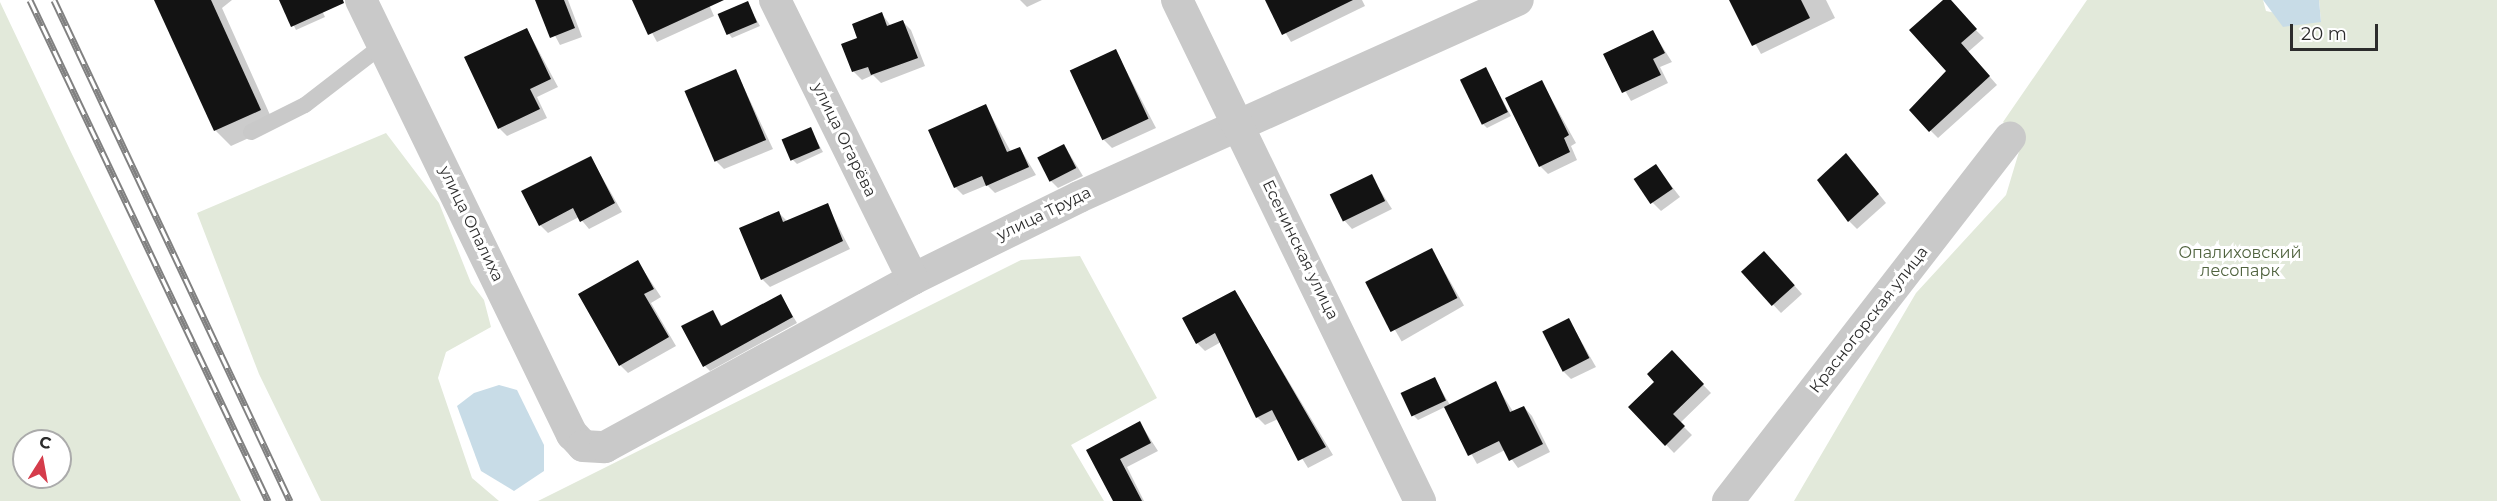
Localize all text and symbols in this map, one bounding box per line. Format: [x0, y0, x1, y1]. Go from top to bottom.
scale bar [2293, 12, 2382, 50]
text: 20 m [2301, 23, 2347, 45]
street label: улица Огарёва [808, 80, 880, 200]
street label: улица Опалиха [435, 163, 507, 285]
street label: Есенинская улица [1258, 177, 1342, 323]
street label: улица Труда [994, 183, 1094, 245]
street label: Красногорская улица [1806, 243, 1932, 397]
park label: Опалиховский лесопарк [2178, 243, 2302, 281]
north arrow [12, 429, 72, 489]
text: С [38, 432, 53, 453]

